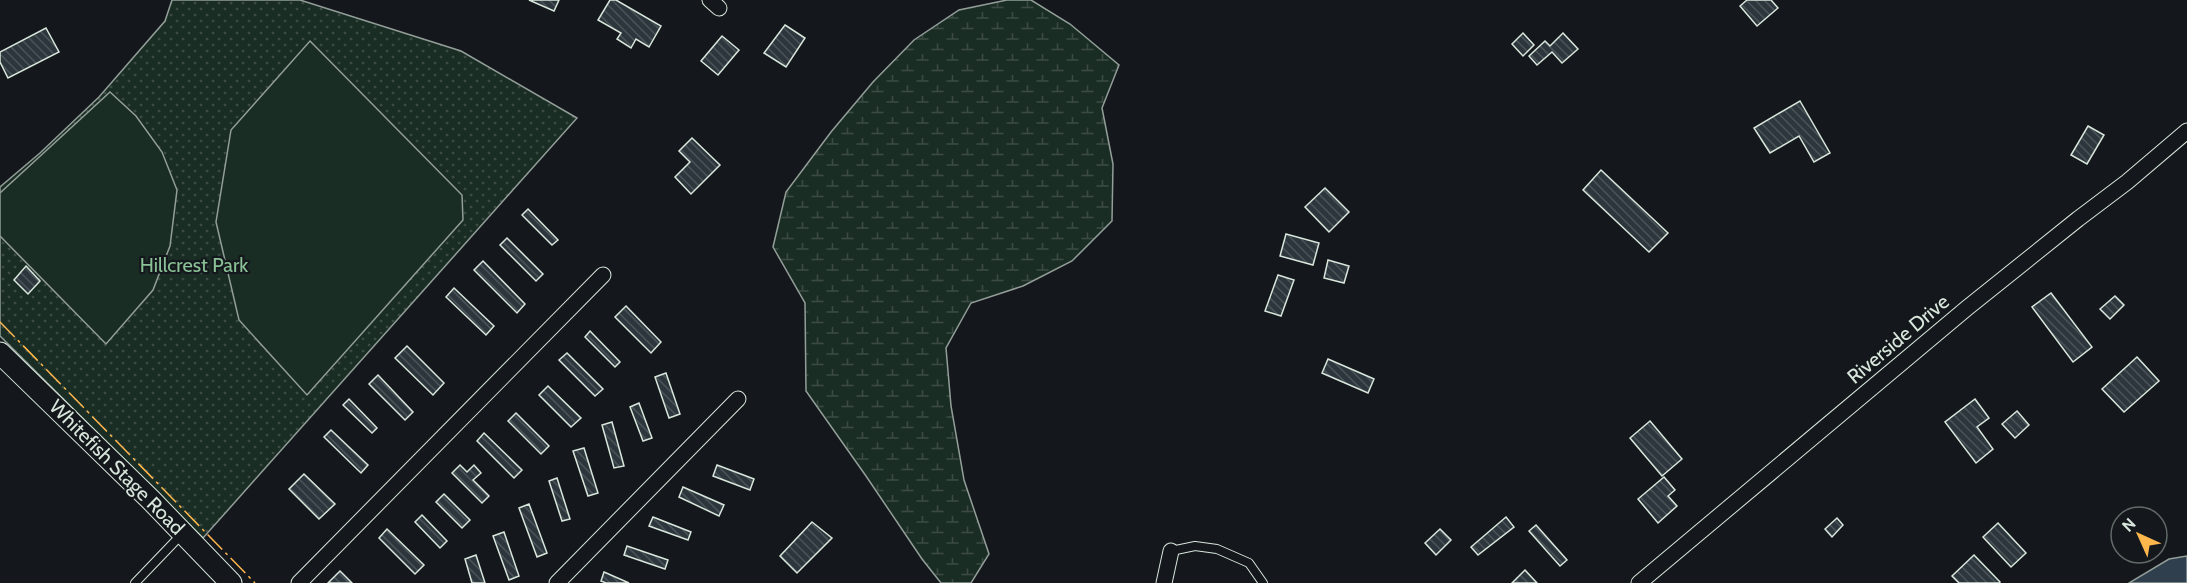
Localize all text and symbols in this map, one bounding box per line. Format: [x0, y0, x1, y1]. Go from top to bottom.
park label: Hillcrest Park [140, 253, 248, 277]
street label: Riverside Drive [1842, 289, 1954, 389]
street label: Whitefish Stage Road [44, 394, 190, 540]
north arrow [2109, 505, 2169, 565]
text: N [2118, 514, 2139, 535]

